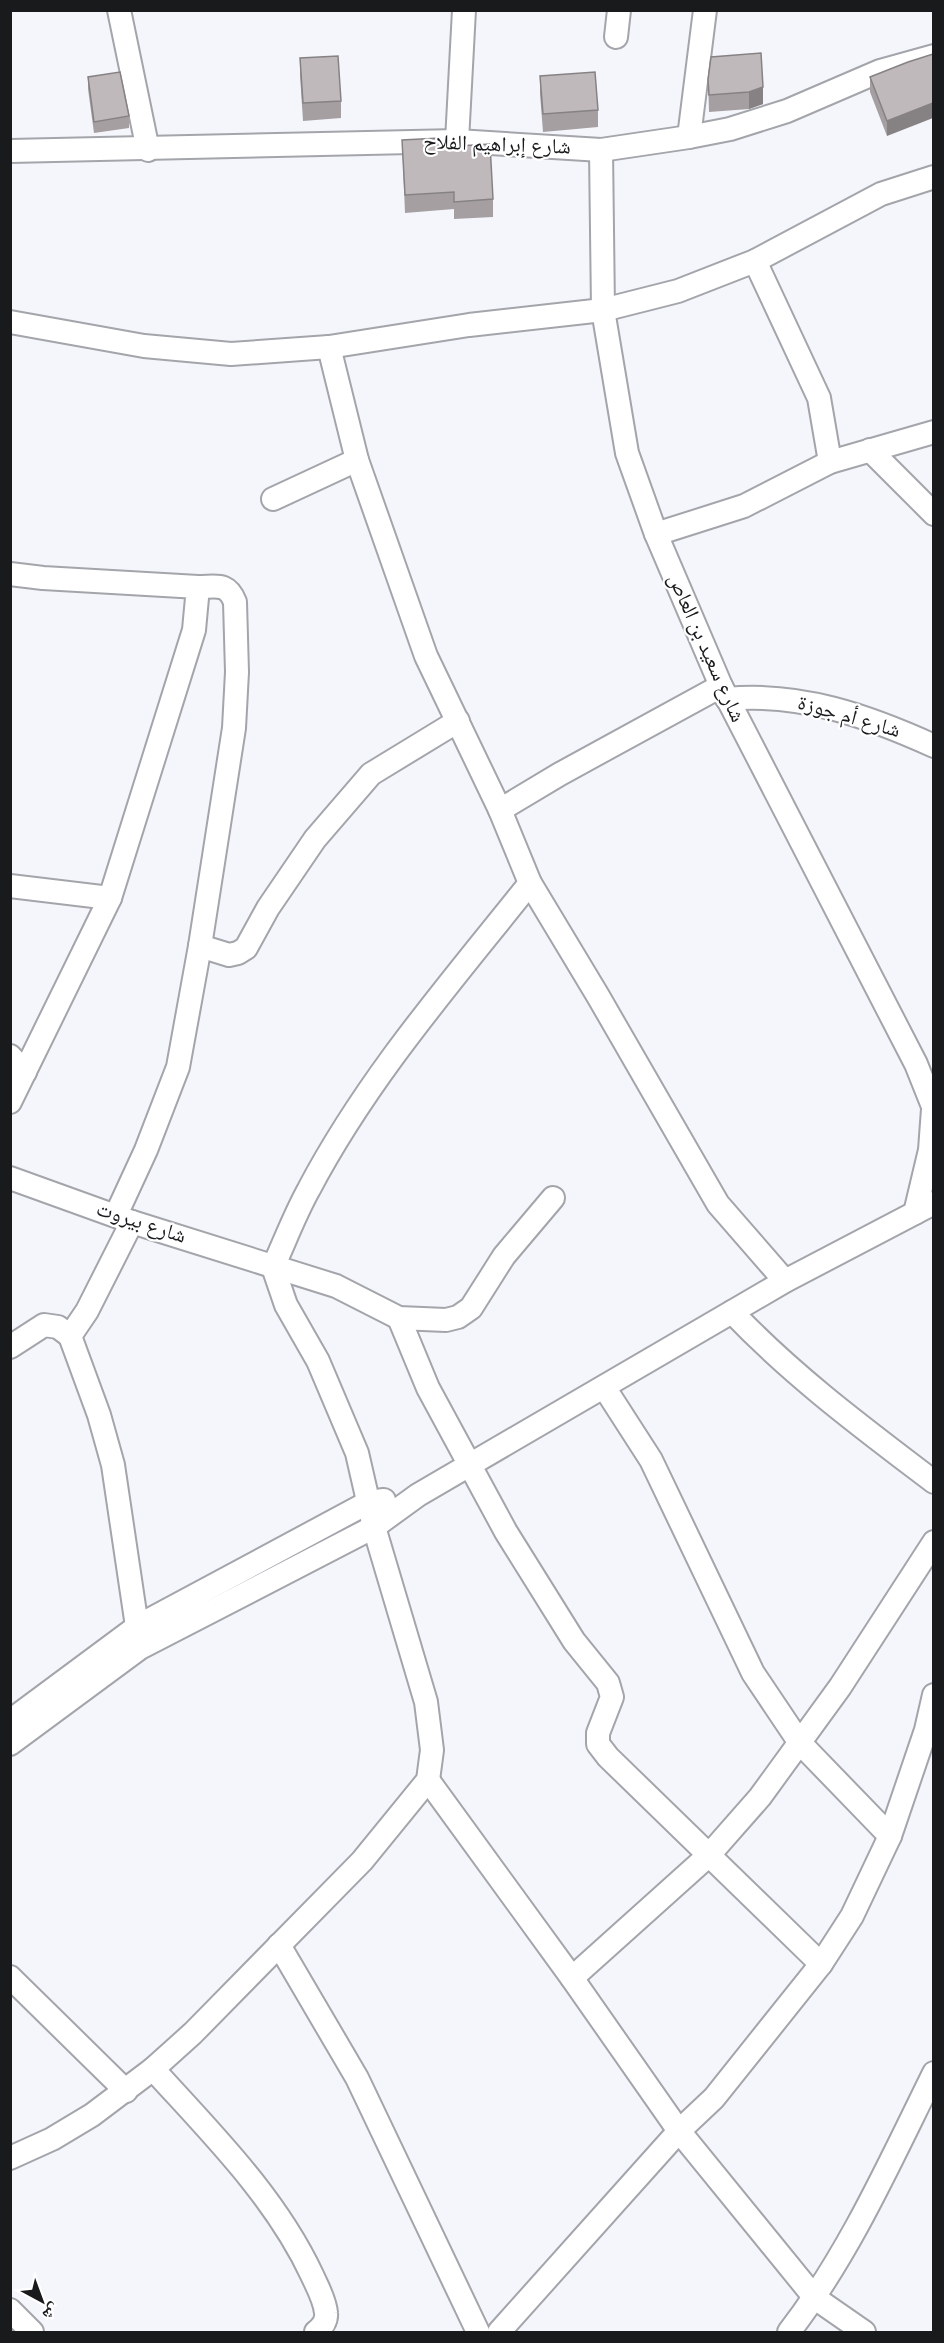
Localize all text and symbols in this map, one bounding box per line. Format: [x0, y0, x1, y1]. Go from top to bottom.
street label: شارع إبراهيم الفلاح [423, 126, 571, 164]
street label: شارع سعيد بن العاص [659, 568, 753, 728]
street label: شارع أم جوزة [794, 687, 904, 747]
street label: شارع بيروت [92, 1193, 190, 1253]
north arrow [12, 2271, 72, 2331]
text: ش [37, 2297, 65, 2326]

